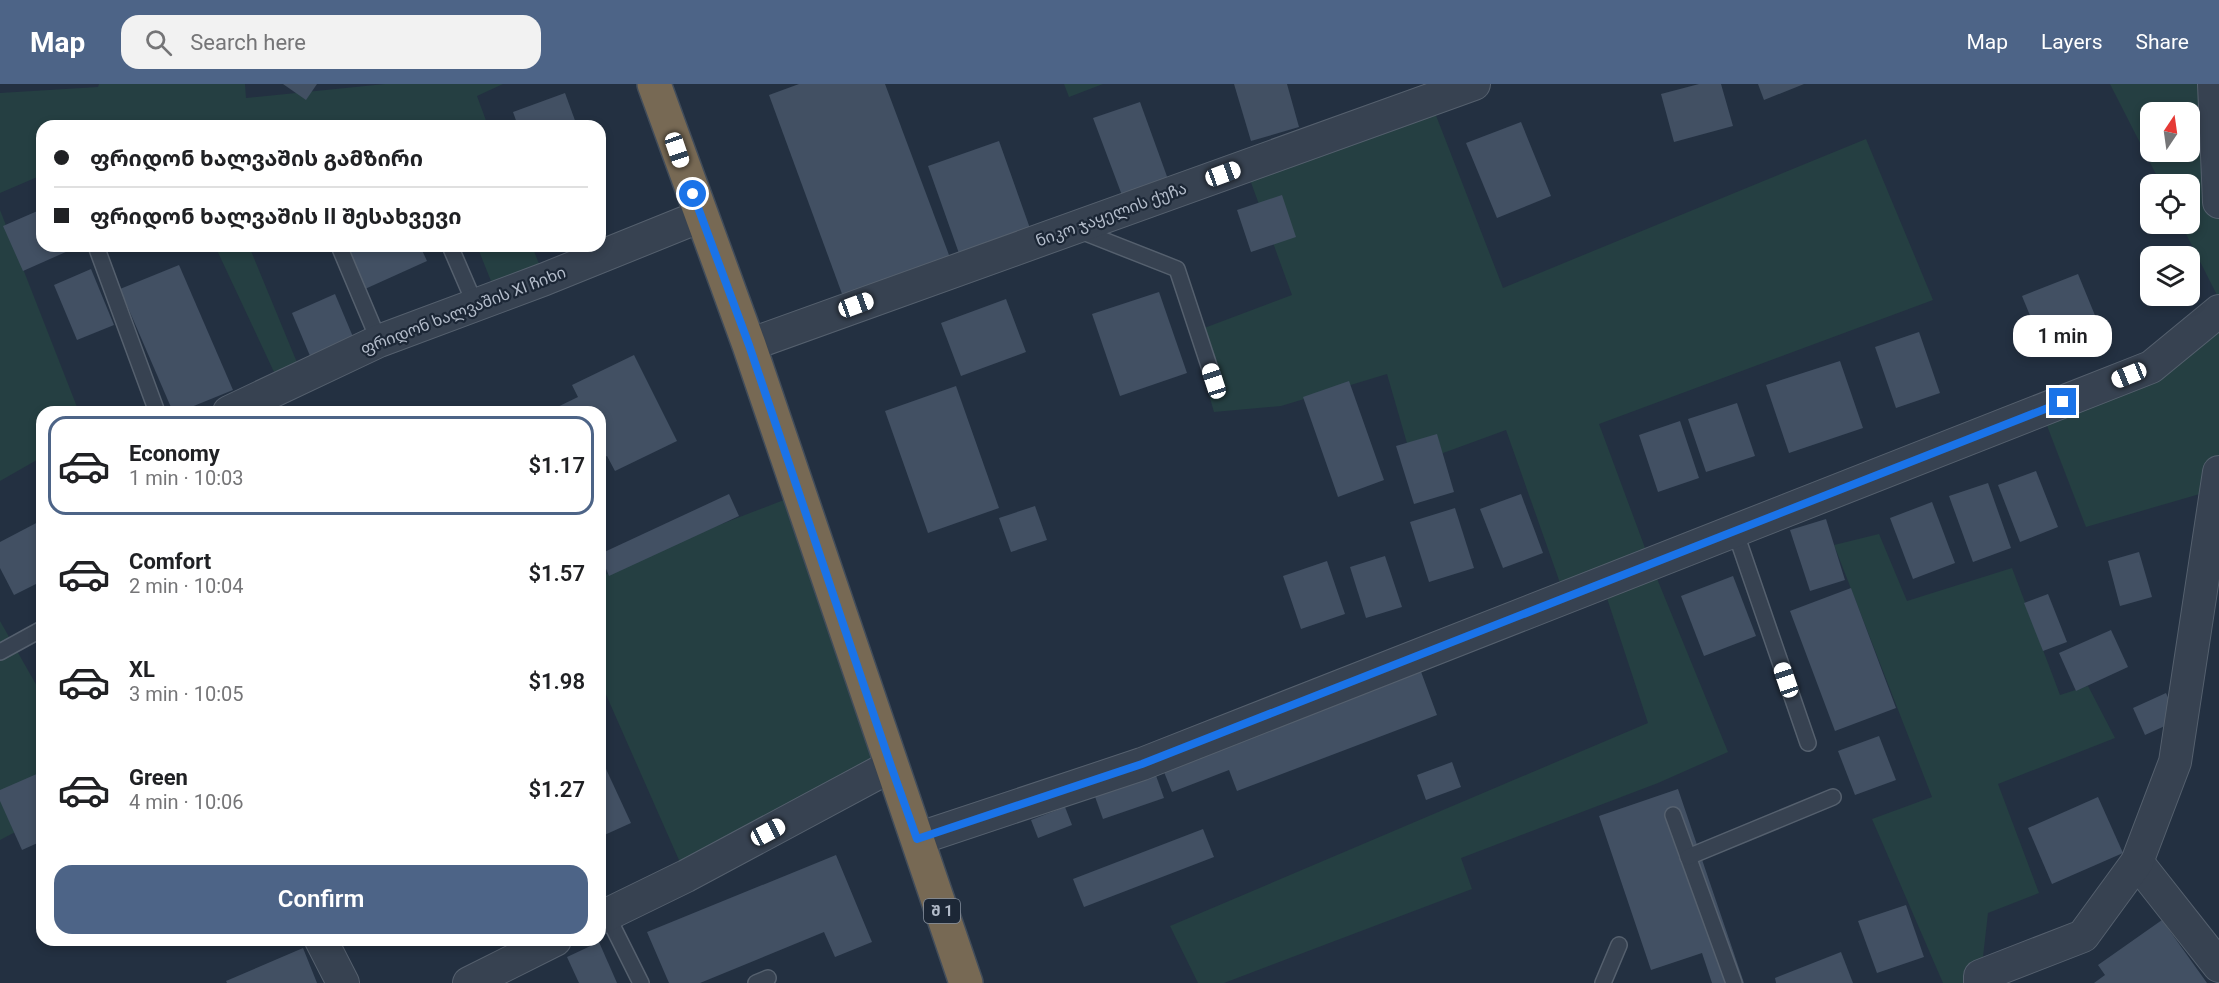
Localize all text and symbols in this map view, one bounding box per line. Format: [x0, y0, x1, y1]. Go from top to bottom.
search box [121, 15, 541, 69]
text: Map [30, 26, 85, 59]
icon: search [142, 26, 175, 59]
text: Search here [190, 30, 306, 55]
text: Map [1966, 30, 2008, 54]
text: Layers [2041, 30, 2102, 54]
text: Share [2135, 30, 2189, 54]
north arrow [2140, 102, 2200, 162]
map controls [2140, 102, 2200, 306]
car [663, 130, 691, 170]
text: ფრიდონ ხალვაშის გამზირი [90, 146, 423, 171]
car [1203, 159, 1243, 189]
button: locate [2140, 174, 2200, 234]
street label: ნიკო ჯაყელის ქუჩა [1033, 178, 1190, 252]
route start [679, 180, 706, 207]
text: ფრიდონ ხალვაშის II შესახვევი [90, 204, 462, 229]
button: layers [2140, 246, 2200, 306]
street label: ფრიდონ ხალვაშის XI ჩიხი [358, 262, 569, 359]
car [836, 290, 876, 320]
callout: 1 min [2014, 315, 2112, 357]
text: 1 min [2037, 324, 2088, 348]
car [2109, 360, 2149, 390]
car [1200, 361, 1228, 401]
route end [2049, 388, 2076, 415]
icon: car [57, 439, 111, 493]
text: Economy [129, 441, 220, 466]
text: $1.17 [528, 453, 585, 478]
text: 1 min · 10:03 [129, 466, 244, 490]
icon: car [57, 547, 111, 601]
text: Comfort [129, 549, 211, 574]
text: $1.57 [528, 561, 585, 586]
text: 2 min · 10:04 [129, 574, 244, 598]
icon: car [57, 655, 111, 709]
text: XL [129, 657, 155, 682]
car [1772, 660, 1800, 700]
text: $1.98 [528, 669, 585, 694]
text: 3 min · 10:05 [129, 682, 244, 706]
icon: car [57, 763, 111, 817]
text: Green [129, 765, 188, 790]
text: $1.27 [528, 777, 585, 802]
text: 4 min · 10:06 [129, 790, 244, 814]
car [748, 816, 788, 848]
button: Confirm [54, 865, 588, 934]
road number: შ 1 [924, 899, 960, 923]

